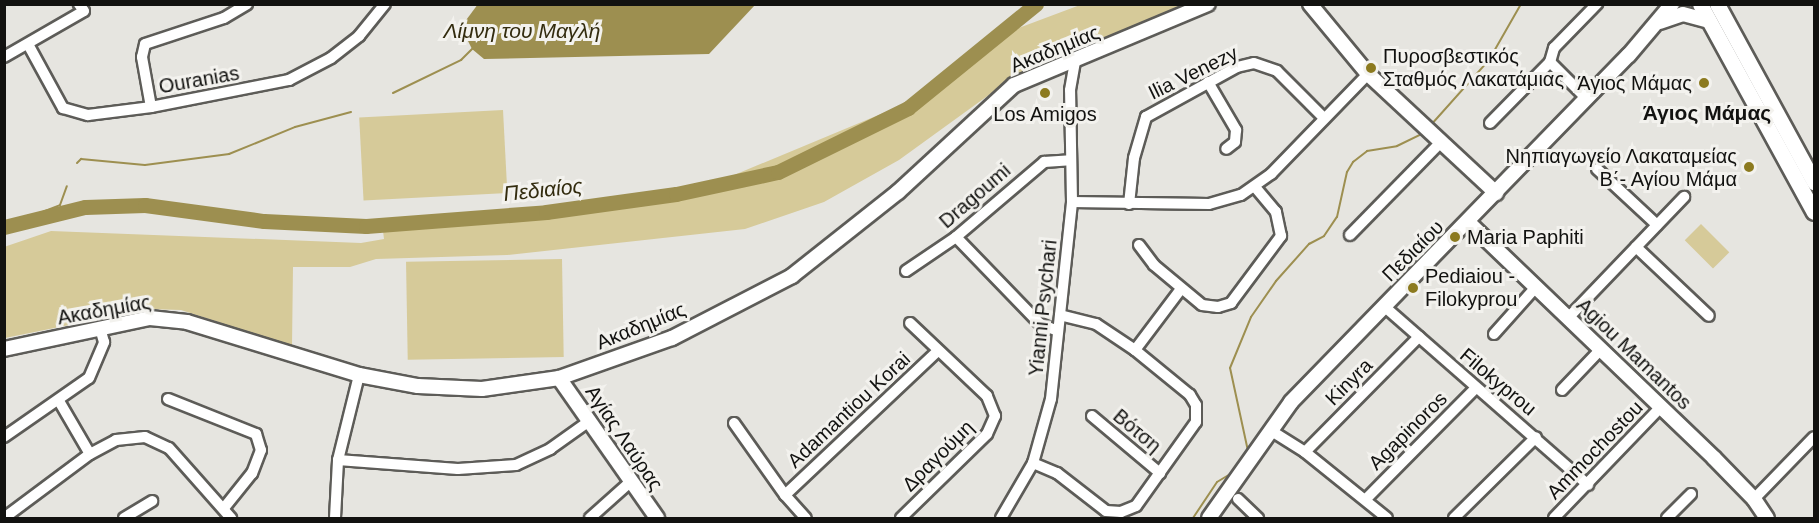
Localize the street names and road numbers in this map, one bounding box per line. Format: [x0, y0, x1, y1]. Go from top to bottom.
street label: Ακαδημίας [1007, 20, 1103, 78]
street label: Ilia Venezy [1144, 41, 1242, 105]
street label: Ouranias [157, 61, 241, 99]
street label: Dragoumi [934, 159, 1016, 233]
street label: Πεδιαίου [1377, 215, 1449, 287]
street label: Yianni Psychari [1024, 239, 1062, 377]
street label: Ακαδημίας [56, 290, 152, 330]
street label: Agiou Mamantos [1572, 293, 1696, 415]
street label: Ακαδημίας [593, 297, 689, 355]
street label: Filokyprou [1455, 343, 1541, 421]
street label: Adamantiou Korai [783, 347, 915, 473]
street label: Kinyra [1320, 353, 1378, 411]
street label: Αγίας Λαύρας [580, 380, 668, 496]
street label: Agapinoros [1364, 387, 1452, 475]
street label: Ammochostou [1542, 396, 1648, 504]
street label: Βότση [1108, 404, 1166, 458]
street label: Δραγούμη [897, 415, 979, 497]

